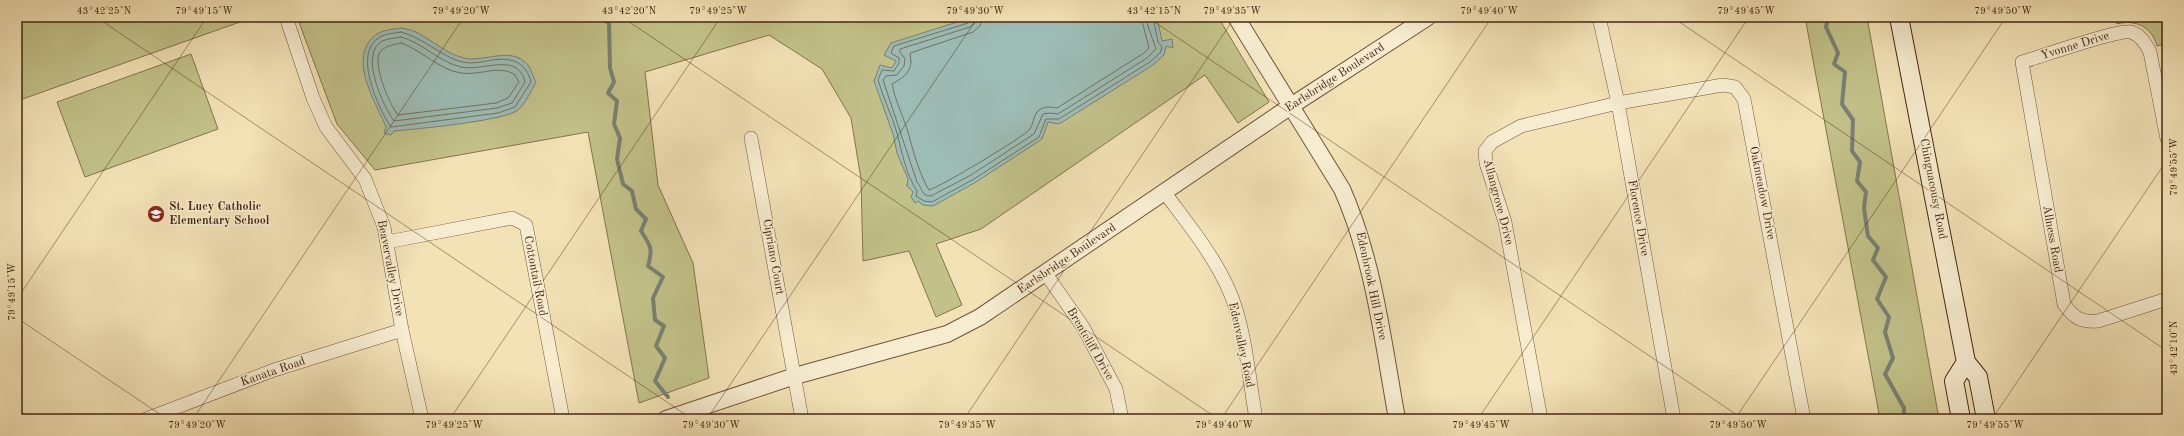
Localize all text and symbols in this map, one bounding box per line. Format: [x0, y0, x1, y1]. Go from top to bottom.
text: 43°42'25"N [77, 6, 132, 16]
text: 79°49'15"W [175, 6, 233, 16]
text: 79°49'20"W [432, 6, 490, 16]
text: 43°42'20"N [602, 6, 657, 16]
text: 79°49'25"W [689, 6, 747, 16]
text: 79°49'30"W [946, 6, 1004, 16]
text: 43°42'15"N [1127, 6, 1182, 16]
text: 79°49'35"W [1203, 6, 1261, 16]
text: 79°49'40"W [1460, 6, 1518, 16]
text: 79°49'45"W [1717, 6, 1775, 16]
text: 79°49'50"W [1974, 6, 2032, 16]
street label: Yvonne Drive [2039, 30, 2111, 62]
street label: Earlsbridge Boulevard [1283, 41, 1387, 115]
street label: Chinguacousy Road [1917, 138, 1949, 240]
text: 79°49'55"W [2169, 138, 2179, 196]
street label: Oakmeadow Drive [1747, 145, 1777, 241]
street label: Allangrove Drive [1481, 158, 1515, 247]
street label: Florence Drive [1625, 179, 1651, 258]
place label: St. Lucy Catholic Elementary School [169, 201, 270, 227]
school or university icon: St. Lucy Catholic Elementary School [146, 204, 166, 224]
street label: Allness Road [2040, 204, 2064, 274]
street label: Cipriano Court [760, 218, 786, 296]
street label: Beavervalley Drive [375, 219, 405, 318]
street label: Earlsbridge Boulevard [1016, 222, 1118, 296]
street label: Edenbrook Hill Drive [1354, 231, 1388, 342]
street label: Cottontail Road [521, 235, 549, 317]
text: 79°49'15"W [7, 263, 17, 321]
street label: Edenvalley Road [1226, 301, 1256, 389]
street label: Brentcliff Drive [1064, 306, 1116, 383]
text: 43°42'10"N [2169, 320, 2179, 375]
street label: Kanata Road [239, 355, 307, 389]
text: 79°49'20"W [168, 420, 226, 430]
text: 79°49'25"W [425, 420, 483, 430]
text: 79°49'30"W [682, 420, 740, 430]
text: 79°49'35"W [938, 420, 996, 430]
text: 79°49'40"W [1195, 420, 1253, 430]
text: 79°49'45"W [1452, 420, 1510, 430]
text: 79°49'50"W [1709, 420, 1767, 430]
text: 79°49'55"W [1966, 420, 2024, 430]

